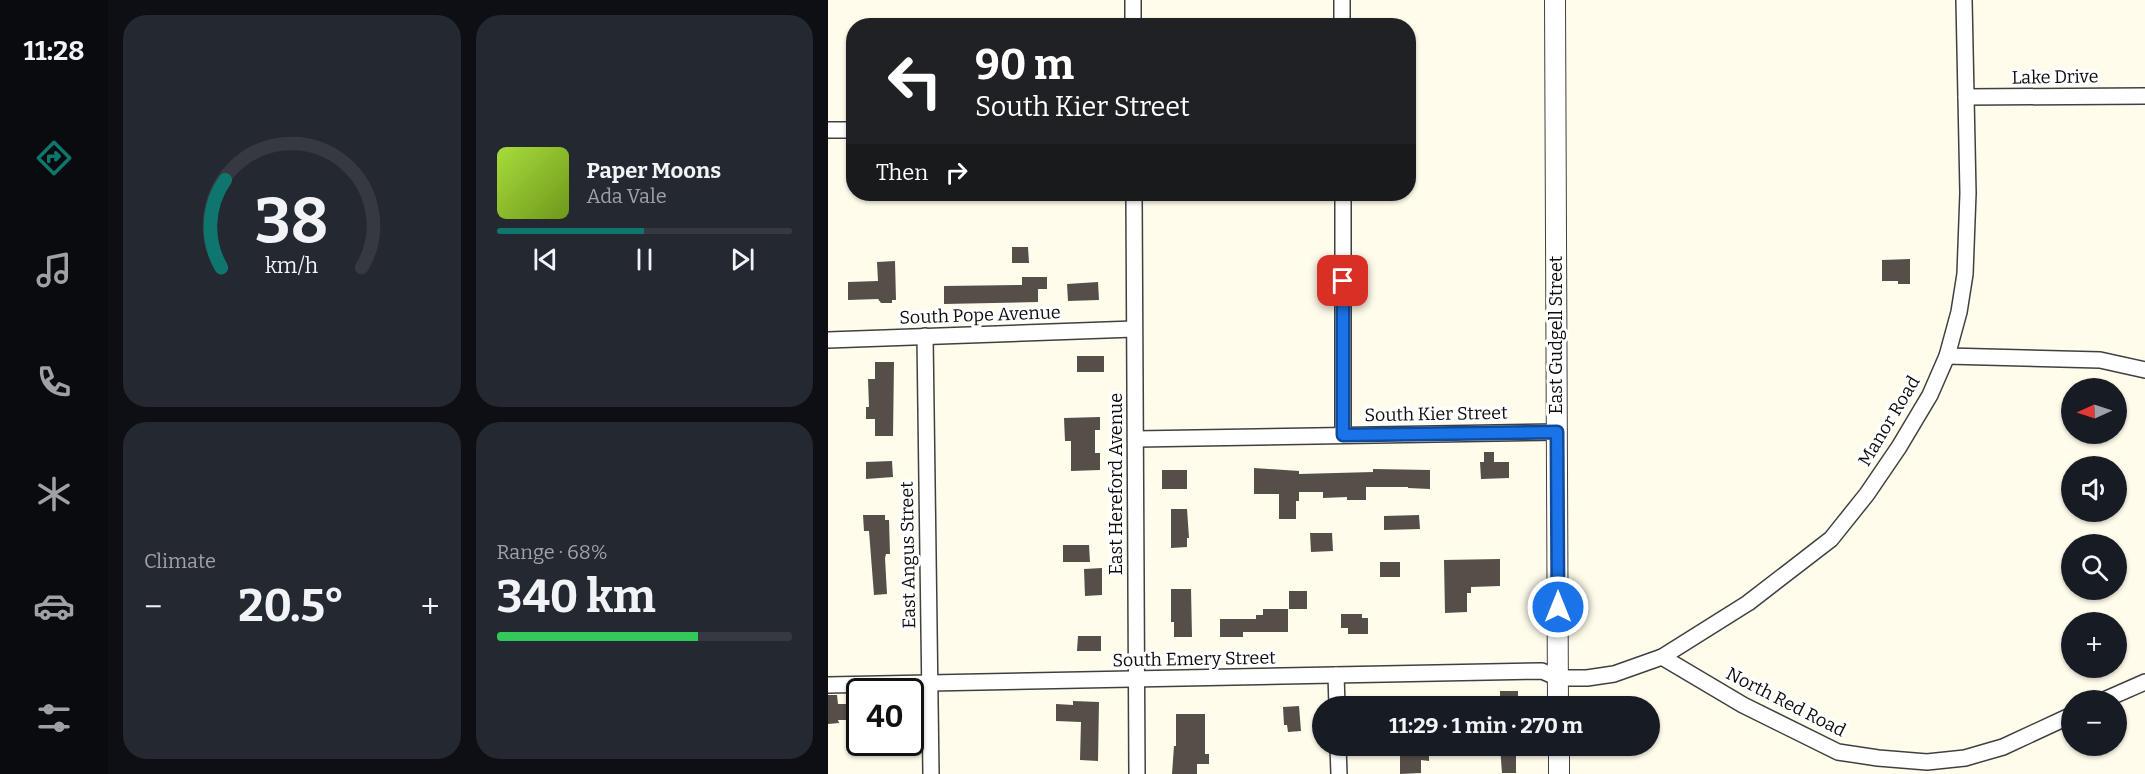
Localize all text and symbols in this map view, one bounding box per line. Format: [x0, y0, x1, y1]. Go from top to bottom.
text: 11:28 [23, 35, 85, 67]
text: 90 m [975, 40, 1074, 90]
icon: left [876, 42, 954, 120]
street label: Lake Drive [2011, 65, 2099, 89]
text: South Kier Street [975, 91, 1190, 123]
icon: directions [33, 137, 75, 179]
icon: right [940, 156, 973, 189]
text: Paper Moons [587, 157, 721, 184]
text: Then [876, 159, 928, 186]
text: 38 [255, 184, 328, 259]
text: Ada Vale [587, 184, 667, 208]
icon: previous [529, 243, 562, 276]
icon: pause [628, 243, 661, 276]
icon: next [726, 243, 759, 276]
icon: music [33, 249, 75, 291]
text: km/h [265, 254, 318, 280]
pin [1317, 255, 1368, 306]
street label: East Gudgell Street [1545, 255, 1567, 414]
icon: arrive [1326, 264, 1359, 297]
street label: South Pope Avenue [899, 301, 1061, 329]
icon: phone [33, 361, 75, 403]
street label: Manor Road [1854, 372, 1925, 470]
north arrow [2061, 378, 2127, 444]
map controls [2061, 378, 2127, 756]
street label: East Hereford Avenue [1105, 393, 1127, 575]
street label: South Kier Street [1364, 402, 1508, 426]
button: sound [2061, 456, 2127, 522]
icon: climate [33, 473, 75, 515]
street label: East Angus Street [896, 481, 920, 629]
button: search [2061, 534, 2127, 600]
text: Range · 68% [497, 540, 608, 564]
text: Climate [144, 549, 216, 573]
text: 340 km [497, 570, 656, 624]
position arrow [1526, 575, 1590, 639]
text: 20.5° [238, 579, 345, 633]
icon: car [33, 585, 75, 627]
text: − [144, 587, 162, 627]
text: + [421, 587, 440, 627]
button: + [2061, 612, 2127, 678]
street label: South Emery Street [1112, 647, 1276, 671]
street label: North Red Road [1723, 662, 1850, 742]
speed limit sign: 40 [846, 678, 924, 756]
button: − [2061, 690, 2127, 756]
icon: filters [33, 697, 75, 739]
text: 11:29 · 1 min · 270 m [1389, 712, 1583, 739]

